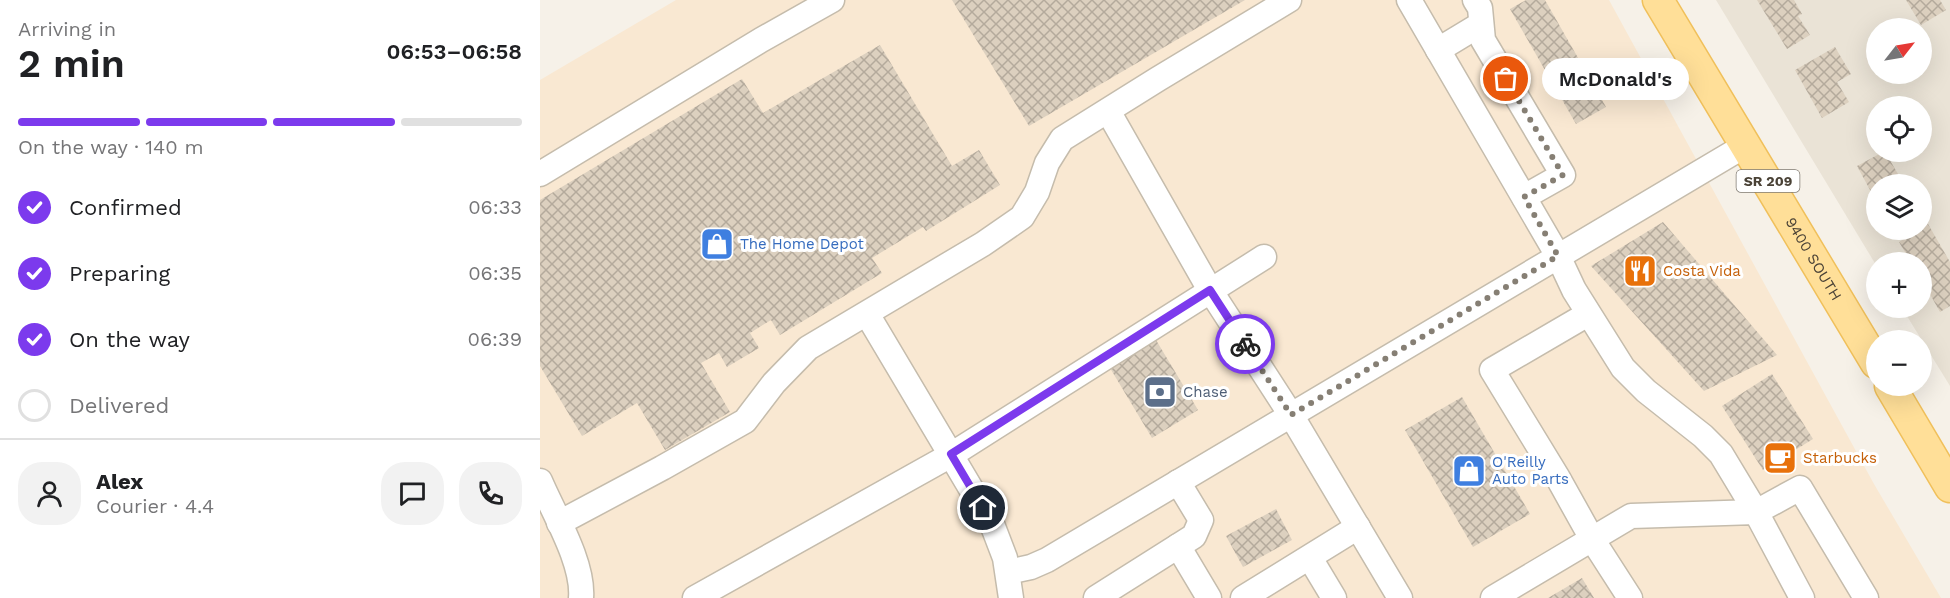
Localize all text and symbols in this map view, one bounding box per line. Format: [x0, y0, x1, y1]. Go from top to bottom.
text: Arriving in [18, 17, 116, 41]
north arrow [1866, 18, 1932, 84]
map controls [1866, 18, 1932, 396]
text: 06:53–06:58 [387, 39, 522, 64]
text: 2 min [18, 41, 125, 86]
pin [1480, 53, 1531, 104]
callout: McDonald's [1542, 58, 1689, 100]
icon: bag [1489, 62, 1522, 95]
text: McDonald's [1559, 67, 1672, 91]
button: locate [1866, 96, 1932, 162]
text: On the way · 140 m [18, 135, 204, 159]
road number: SR 209 [1736, 170, 1800, 192]
button: layers [1866, 174, 1932, 240]
icon: check [18, 191, 51, 224]
text: Confirmed [69, 195, 182, 220]
text: 06:33 [468, 195, 522, 219]
street label: 9400 SOUTH [1782, 214, 1845, 304]
shop icon: The Home Depot [699, 226, 735, 262]
place label: The Home Depot [740, 235, 865, 253]
button: + [1866, 252, 1932, 318]
restaurant icon: Costa Vida [1622, 253, 1658, 289]
icon: check [18, 257, 51, 290]
text: Preparing [69, 261, 170, 286]
text: 06:35 [468, 261, 522, 285]
place label: Costa Vida [1663, 262, 1741, 280]
courier [1215, 314, 1275, 374]
icon: check [18, 323, 51, 356]
text: On the way [69, 327, 190, 352]
text: 06:39 [467, 327, 522, 351]
icon: bike [1229, 328, 1262, 361]
button: − [1866, 330, 1932, 396]
bank icon: Chase [1142, 374, 1178, 410]
place label: Chase [1183, 383, 1228, 401]
text: Delivered [69, 393, 169, 418]
cafe icon: Starbucks [1762, 440, 1798, 476]
place label: Starbucks [1803, 449, 1877, 467]
shop icon: O'Reilly Auto Parts [1451, 453, 1487, 489]
place label: O'Reilly Auto Parts [1492, 453, 1569, 488]
button: person [18, 462, 81, 525]
button: chat [381, 462, 444, 525]
button: phone [459, 462, 522, 525]
text: Alex [96, 469, 143, 494]
pin [957, 482, 1008, 533]
icon: home [966, 491, 999, 524]
text: Courier · 4.4 [96, 494, 214, 518]

